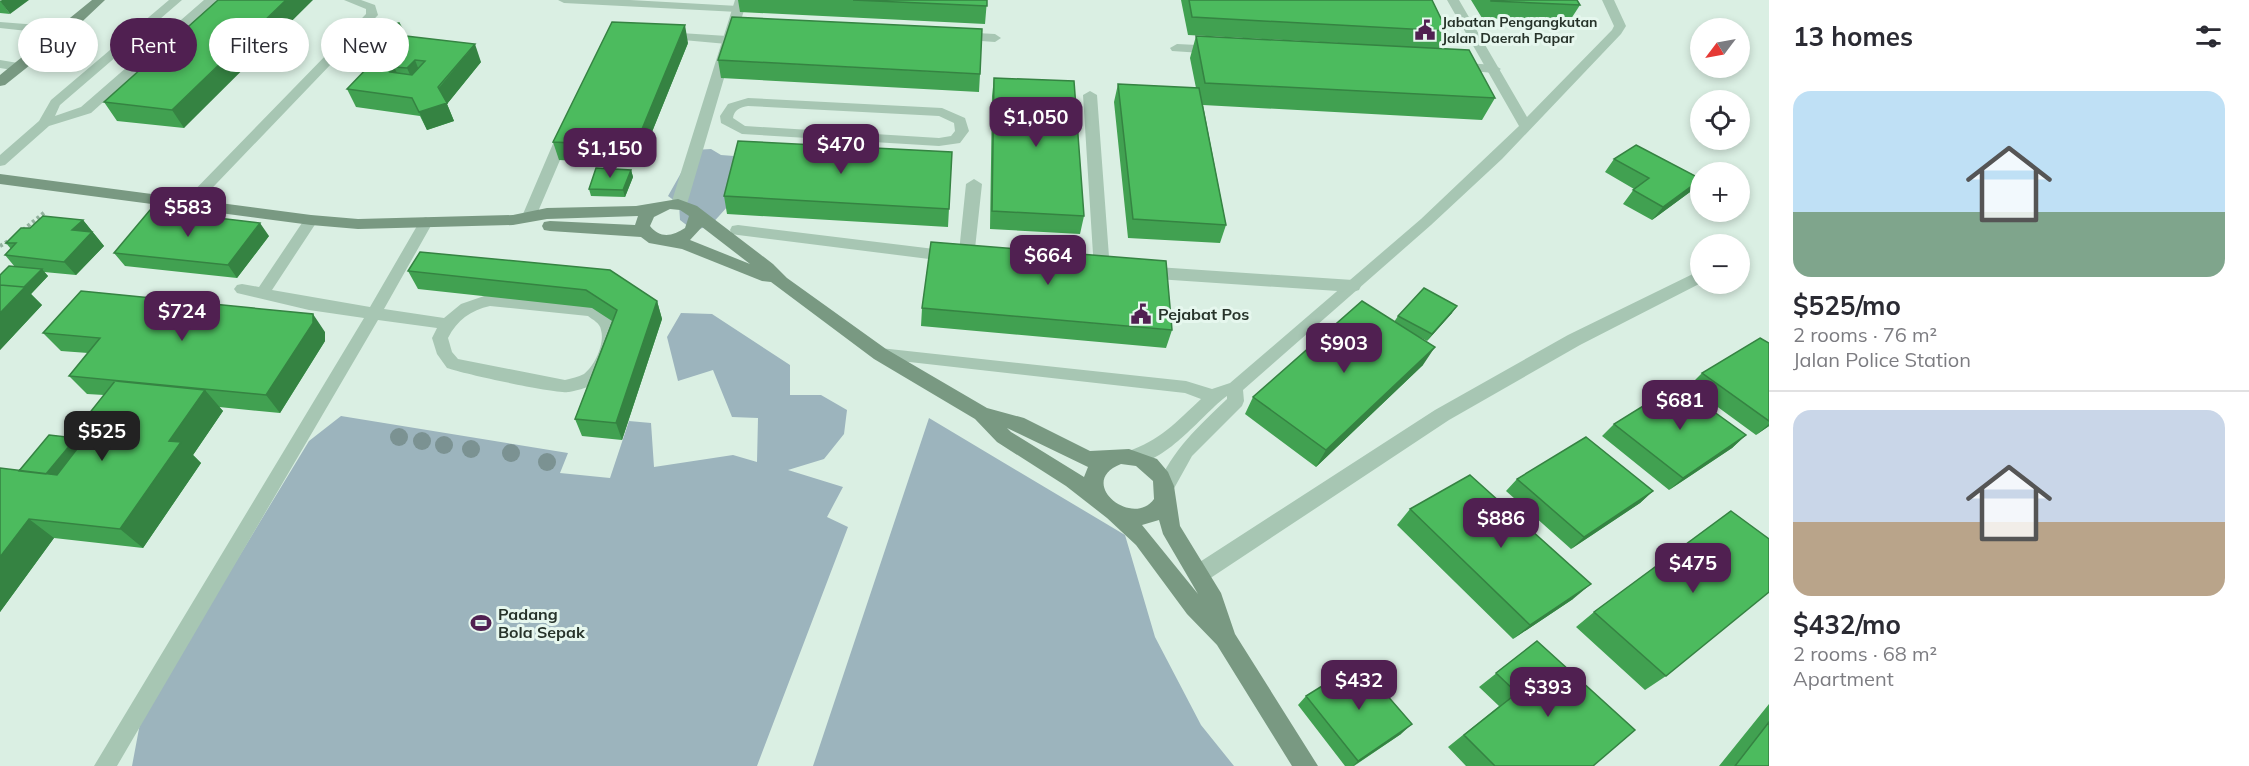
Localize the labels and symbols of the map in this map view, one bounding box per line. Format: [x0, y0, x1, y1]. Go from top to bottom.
place label: Jabatan Pengangkutan Jalan Daerah Papar [1442, 13, 1598, 47]
public building icon: Jabatan Pengangkutan Jalan Daerah Papar [1413, 18, 1437, 42]
north arrow [1690, 18, 1750, 78]
pin: $1,050 [987, 97, 1085, 148]
pin: $470 [805, 124, 877, 175]
pin: $1,150 [561, 128, 659, 179]
pin: $583 [152, 187, 224, 238]
pin: $664 [1012, 235, 1084, 286]
pin: $724 [146, 291, 218, 342]
public building icon: Pejabat Pos [1129, 302, 1153, 326]
place label: Pejabat Pos [1158, 304, 1249, 324]
pin: $903 [1308, 323, 1380, 374]
pin: $681 [1644, 380, 1716, 431]
pin: $525 [66, 411, 138, 462]
pin: $886 [1465, 498, 1537, 549]
pin: $475 [1657, 543, 1729, 594]
place label: Padang Bola Sepak [498, 604, 586, 642]
sports icon: Padang Bola Sepak [469, 611, 493, 635]
pin: $432 [1323, 660, 1395, 711]
pin: $393 [1512, 667, 1584, 718]

